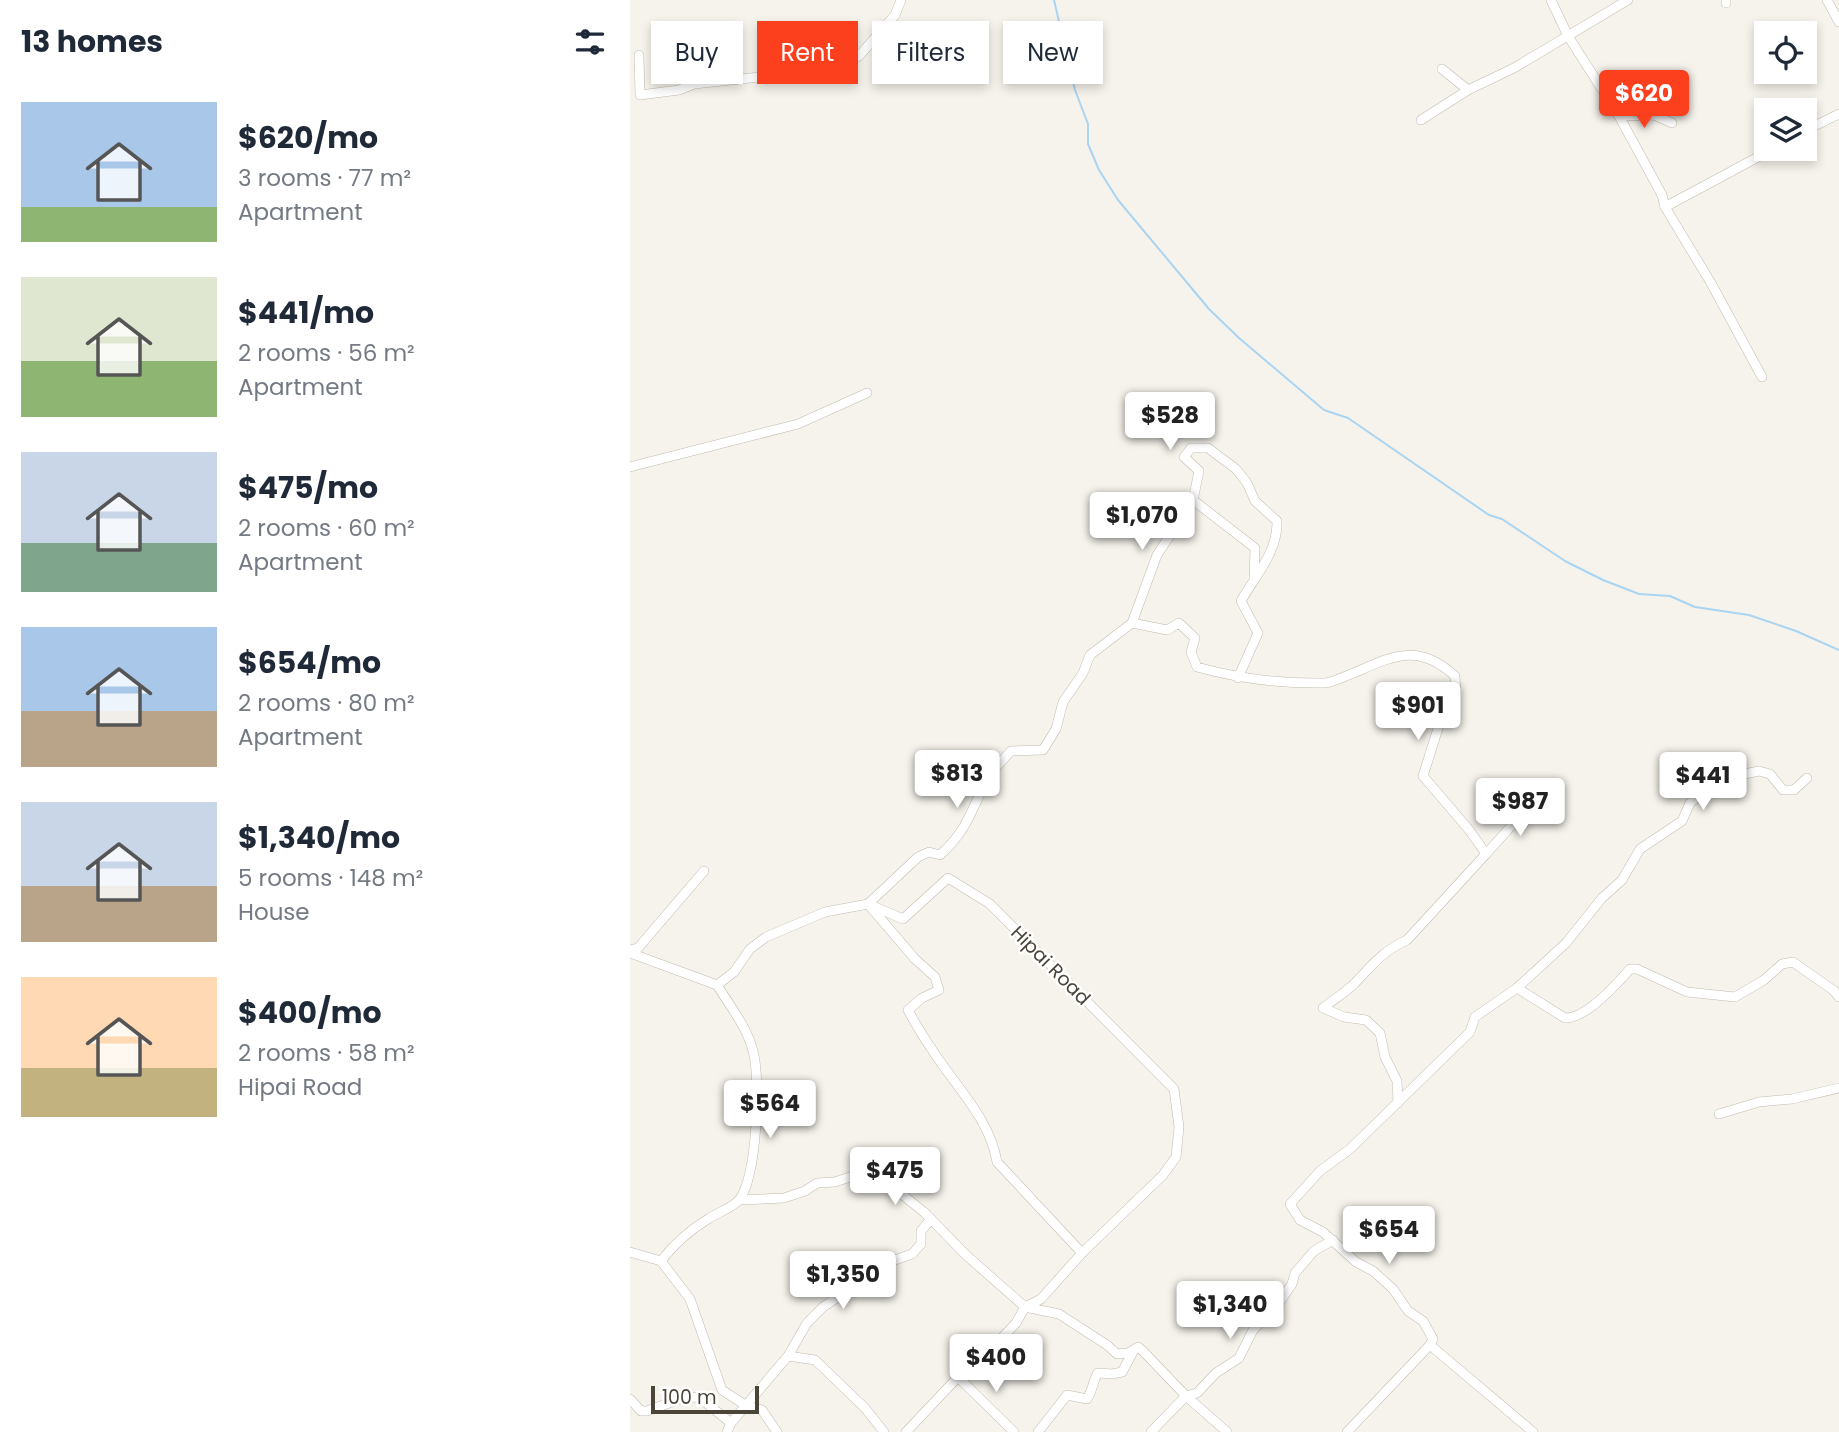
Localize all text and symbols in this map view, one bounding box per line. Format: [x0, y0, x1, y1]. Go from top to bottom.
text: 13 homes [21, 20, 163, 63]
chip: Buy [651, 21, 743, 84]
chip: Rent [757, 21, 858, 84]
chip: Filters [872, 21, 989, 84]
chip: New [1003, 21, 1103, 84]
map controls [1754, 21, 1817, 161]
button: locate [1754, 21, 1817, 84]
icon: filters [571, 23, 609, 61]
pin: $620 [1603, 71, 1685, 130]
text: $620 [1615, 77, 1673, 109]
button: layers [1754, 98, 1817, 161]
text: $620/mo [238, 116, 378, 159]
icon: home [77, 130, 161, 214]
text: 3 rooms · 77 m² [238, 162, 411, 194]
text: Apartment [238, 196, 363, 228]
text: $441/mo [238, 291, 374, 334]
icon: home [77, 305, 161, 389]
text: 2 rooms · 56 m² [238, 337, 415, 369]
text: Apartment [238, 371, 363, 403]
pin: $528 [1129, 392, 1211, 452]
text: $528 [1141, 399, 1199, 431]
text: $475/mo [238, 466, 378, 509]
icon: home [77, 480, 161, 564]
pin: $1,070 [1085, 492, 1199, 552]
text: $1,070 [1106, 499, 1178, 531]
text: 2 rooms · 60 m² [238, 512, 415, 544]
text: Apartment [238, 546, 363, 578]
text: $654/mo [238, 641, 381, 684]
icon: home [77, 655, 161, 739]
pin: $901 [1377, 682, 1459, 742]
text: 2 rooms · 80 m² [238, 687, 415, 719]
text: $901 [1392, 689, 1444, 721]
text: Apartment [238, 721, 363, 753]
pin: $813 [916, 750, 998, 810]
pin: $441 [1662, 752, 1744, 812]
text: $813 [931, 757, 983, 789]
text: $441 [1676, 759, 1730, 791]
pin: $987 [1479, 778, 1561, 838]
text: $987 [1492, 785, 1548, 817]
text: $1,340/mo [238, 816, 400, 859]
icon: home [77, 830, 161, 914]
text: 5 rooms · 148 m² [238, 862, 423, 894]
text: House [238, 896, 310, 928]
street label: Hipai Road [1005, 920, 1096, 1011]
text: $400/mo [238, 991, 382, 1034]
icon: home [77, 1005, 161, 1089]
text: 2 rooms · 58 m² [238, 1037, 415, 1069]
text: Hipai Road [238, 1071, 362, 1103]
pin: $564 [729, 1080, 811, 1140]
text: $564 [740, 1087, 800, 1119]
pin: $475 [854, 1148, 936, 1207]
text: $475 [866, 1154, 924, 1186]
pin: $654 [1348, 1206, 1430, 1266]
text: $654 [1359, 1213, 1419, 1245]
pin: $1,350 [786, 1252, 900, 1311]
text: $1,350 [806, 1258, 880, 1290]
pin: $1,340 [1173, 1282, 1287, 1341]
text: $1,340 [1193, 1288, 1267, 1320]
pin: $400 [955, 1334, 1037, 1394]
text: $400 [966, 1341, 1026, 1373]
scale bar [651, 1383, 760, 1415]
text: 100 m [662, 1384, 717, 1411]

